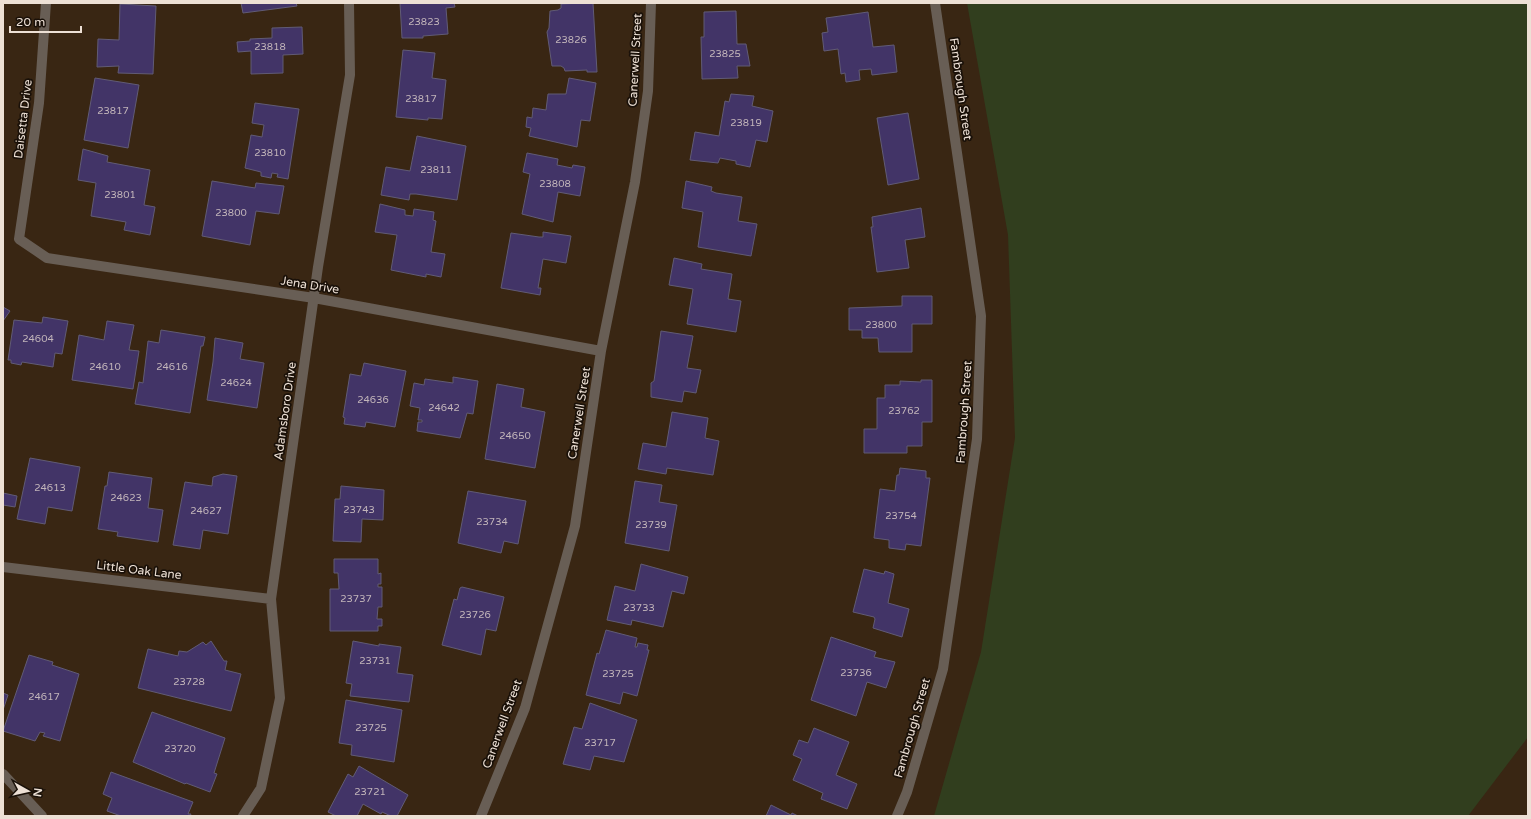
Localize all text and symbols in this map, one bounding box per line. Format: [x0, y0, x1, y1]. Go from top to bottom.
scale bar [10, 8, 81, 34]
street label: Canerwell Street [626, 13, 644, 107]
text: 20 m [16, 15, 45, 29]
house number: 23823 [408, 16, 440, 28]
house number: 23826 [555, 34, 587, 46]
street label: Fambrough Street [947, 37, 975, 141]
house number: 23818 [254, 41, 286, 53]
house number: 23825 [709, 48, 741, 60]
street label: Daisetta Drive [11, 78, 35, 159]
house number: 23817 [405, 93, 437, 105]
house number: 23817 [97, 105, 129, 117]
house number: 23819 [730, 117, 762, 129]
house number: 23810 [254, 147, 286, 159]
house number: 23811 [420, 164, 452, 176]
house number: 23808 [539, 178, 571, 190]
house number: 23801 [104, 189, 136, 201]
house number: 23800 [215, 207, 247, 219]
street label: Jena Drive [280, 273, 340, 297]
house number: 23800 [865, 319, 897, 331]
house number: 24604 [22, 333, 54, 345]
street label: Fambrough Street [953, 360, 975, 464]
house number: 24610 [89, 361, 121, 373]
house number: 24616 [156, 361, 188, 373]
street label: Adamsboro Drive [271, 361, 299, 461]
street label: Canerwell Street [565, 365, 593, 460]
house number: 24624 [220, 377, 252, 389]
house number: 24636 [357, 394, 389, 406]
house number: 24642 [428, 402, 460, 414]
house number: 23762 [888, 405, 920, 417]
house number: 24650 [499, 430, 531, 442]
house number: 24613 [34, 482, 66, 494]
house number: 24623 [110, 492, 142, 504]
house number: 23743 [343, 504, 375, 516]
house number: 24627 [190, 505, 222, 517]
house number: 23754 [885, 510, 917, 522]
house number: 23734 [476, 516, 508, 528]
house number: 23739 [635, 519, 667, 531]
street label: Little Oak Lane [96, 558, 183, 582]
house number: 23737 [340, 593, 372, 605]
house number: 23733 [623, 602, 655, 614]
house number: 23726 [459, 609, 491, 621]
house number: 23731 [359, 655, 391, 667]
house number: 23736 [840, 667, 872, 679]
house number: 23725 [602, 668, 634, 680]
house number: 23728 [173, 676, 205, 688]
street label: Fambrough Street [891, 676, 933, 779]
street label: Canerwell Street [479, 677, 525, 770]
house number: 24617 [28, 691, 60, 703]
house number: 23725 [355, 722, 387, 734]
house number: 23717 [584, 737, 616, 749]
house number: 23720 [164, 743, 196, 755]
north arrow [8, 771, 48, 811]
house number: 23721 [354, 786, 386, 798]
text: N [30, 787, 44, 798]

